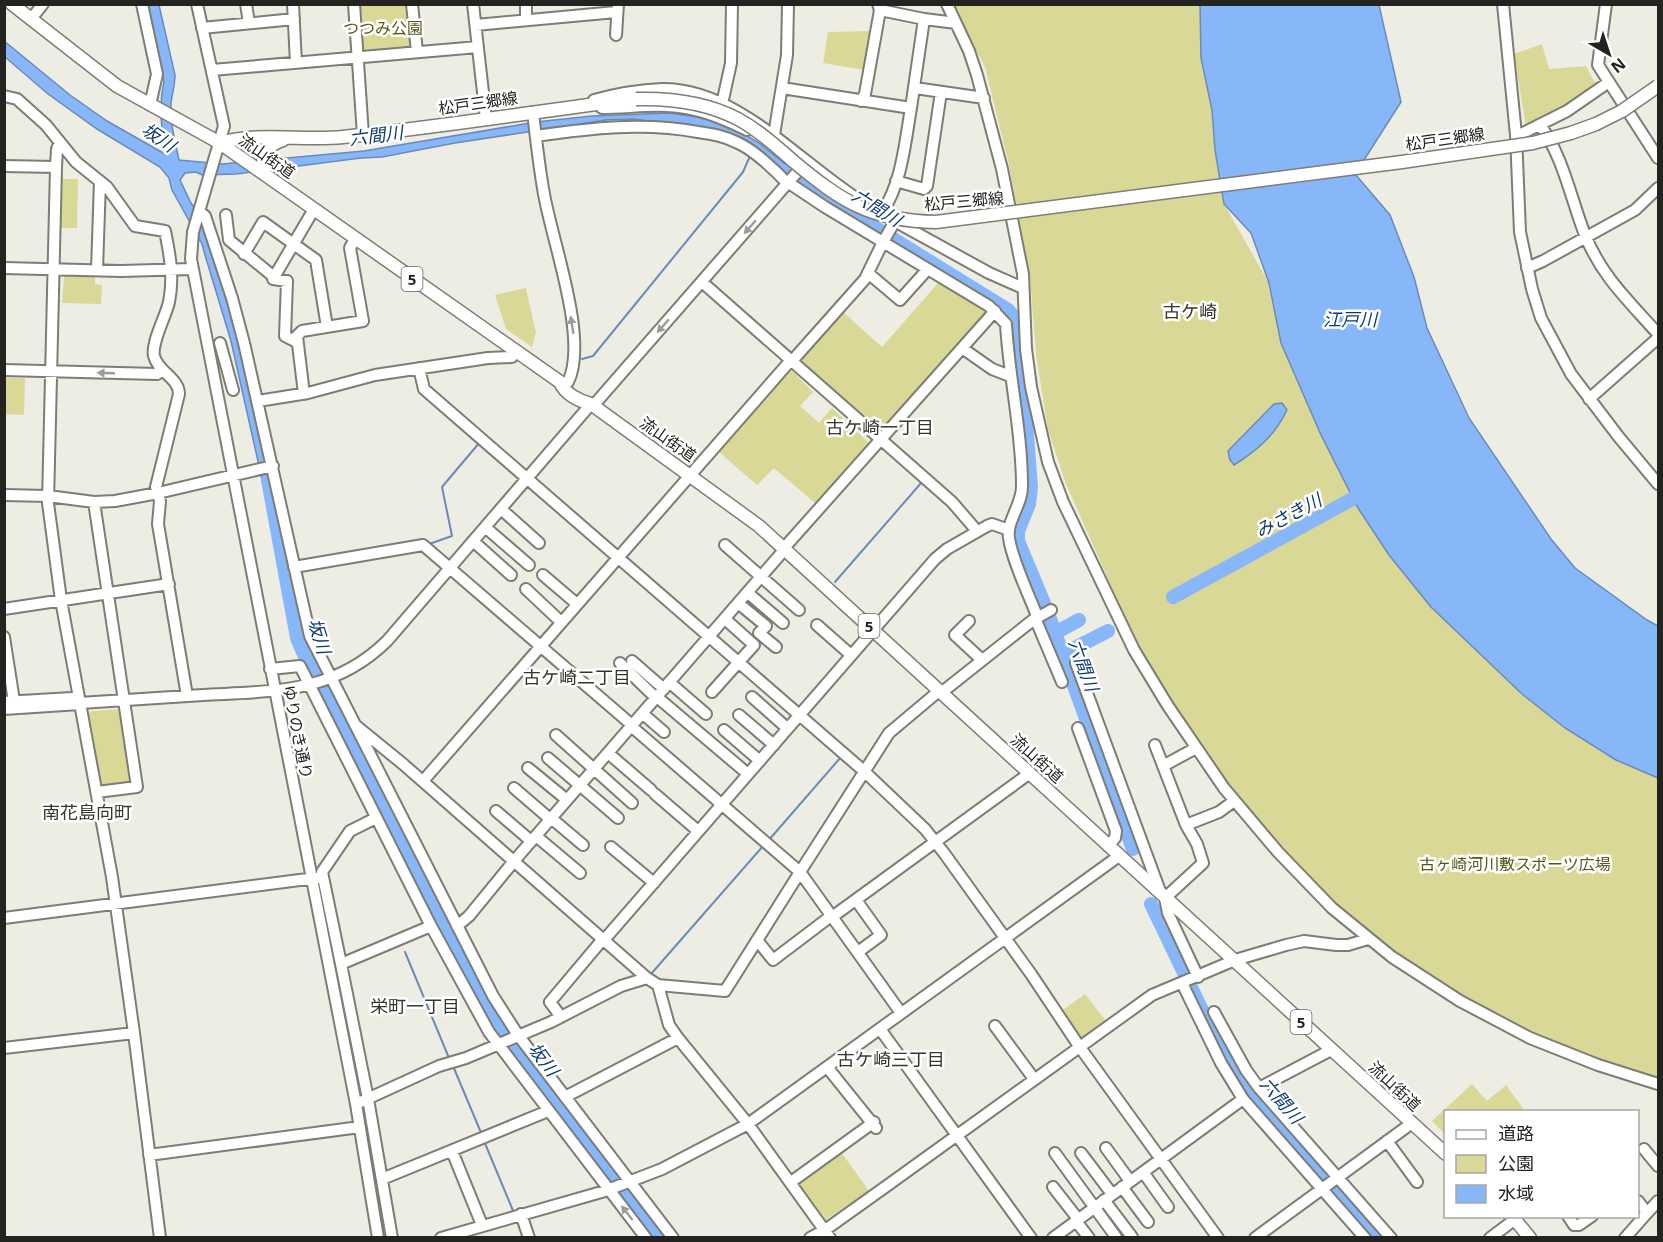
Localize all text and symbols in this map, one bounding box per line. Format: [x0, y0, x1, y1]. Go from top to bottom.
park label: つつみ公園 [343, 17, 423, 39]
north arrow [1579, 24, 1639, 84]
text: N [1606, 53, 1630, 78]
street label: 松戸三郷線 [437, 87, 519, 119]
water label: 坂川 [137, 117, 182, 158]
water label: 六間川 [348, 120, 406, 150]
street label: 松戸三郷線 [1404, 123, 1486, 155]
street label: 流山街道 [234, 129, 300, 183]
water label: 六間川 [848, 183, 908, 233]
street label: 松戸三郷線 [923, 187, 1005, 215]
one-way arrow [744, 219, 757, 235]
road number: 5 [402, 267, 422, 291]
district label: 古ケ崎 [1163, 299, 1217, 323]
water label: 江戸川 [1323, 307, 1379, 331]
one-way arrow [567, 316, 576, 335]
one-way arrow [657, 318, 670, 333]
one-way arrow [96, 369, 115, 378]
street label: 流山街道 [635, 412, 701, 466]
district label: 古ケ崎一丁目 [826, 415, 934, 439]
water label: みさき川 [1251, 487, 1327, 542]
road number: 5 [858, 614, 880, 638]
water label: 坂川 [303, 615, 337, 659]
water label: 六間川 [1063, 636, 1105, 696]
district label: 古ケ崎二丁目 [523, 665, 631, 689]
street label: ゆりのき通り [278, 683, 318, 781]
street label: 流山街道 [1006, 728, 1068, 788]
district label: 南花島向町 [42, 800, 132, 824]
park label: 古ヶ崎河川敷スポーツ広場 [1419, 853, 1611, 875]
district label: 栄町一丁目 [370, 994, 460, 1018]
road number: 5 [1290, 1010, 1312, 1034]
water label: 坂川 [524, 1037, 566, 1082]
district label: 古ケ崎三丁目 [837, 1047, 945, 1071]
street label: 流山街道 [1364, 1056, 1426, 1116]
water label: 六間川 [1255, 1072, 1310, 1130]
legend [1444, 1110, 1639, 1218]
text: 道路 [1498, 1121, 1534, 1145]
text: 公園 [1498, 1151, 1534, 1175]
text: 水域 [1498, 1181, 1534, 1205]
one-way arrow [621, 1205, 633, 1221]

